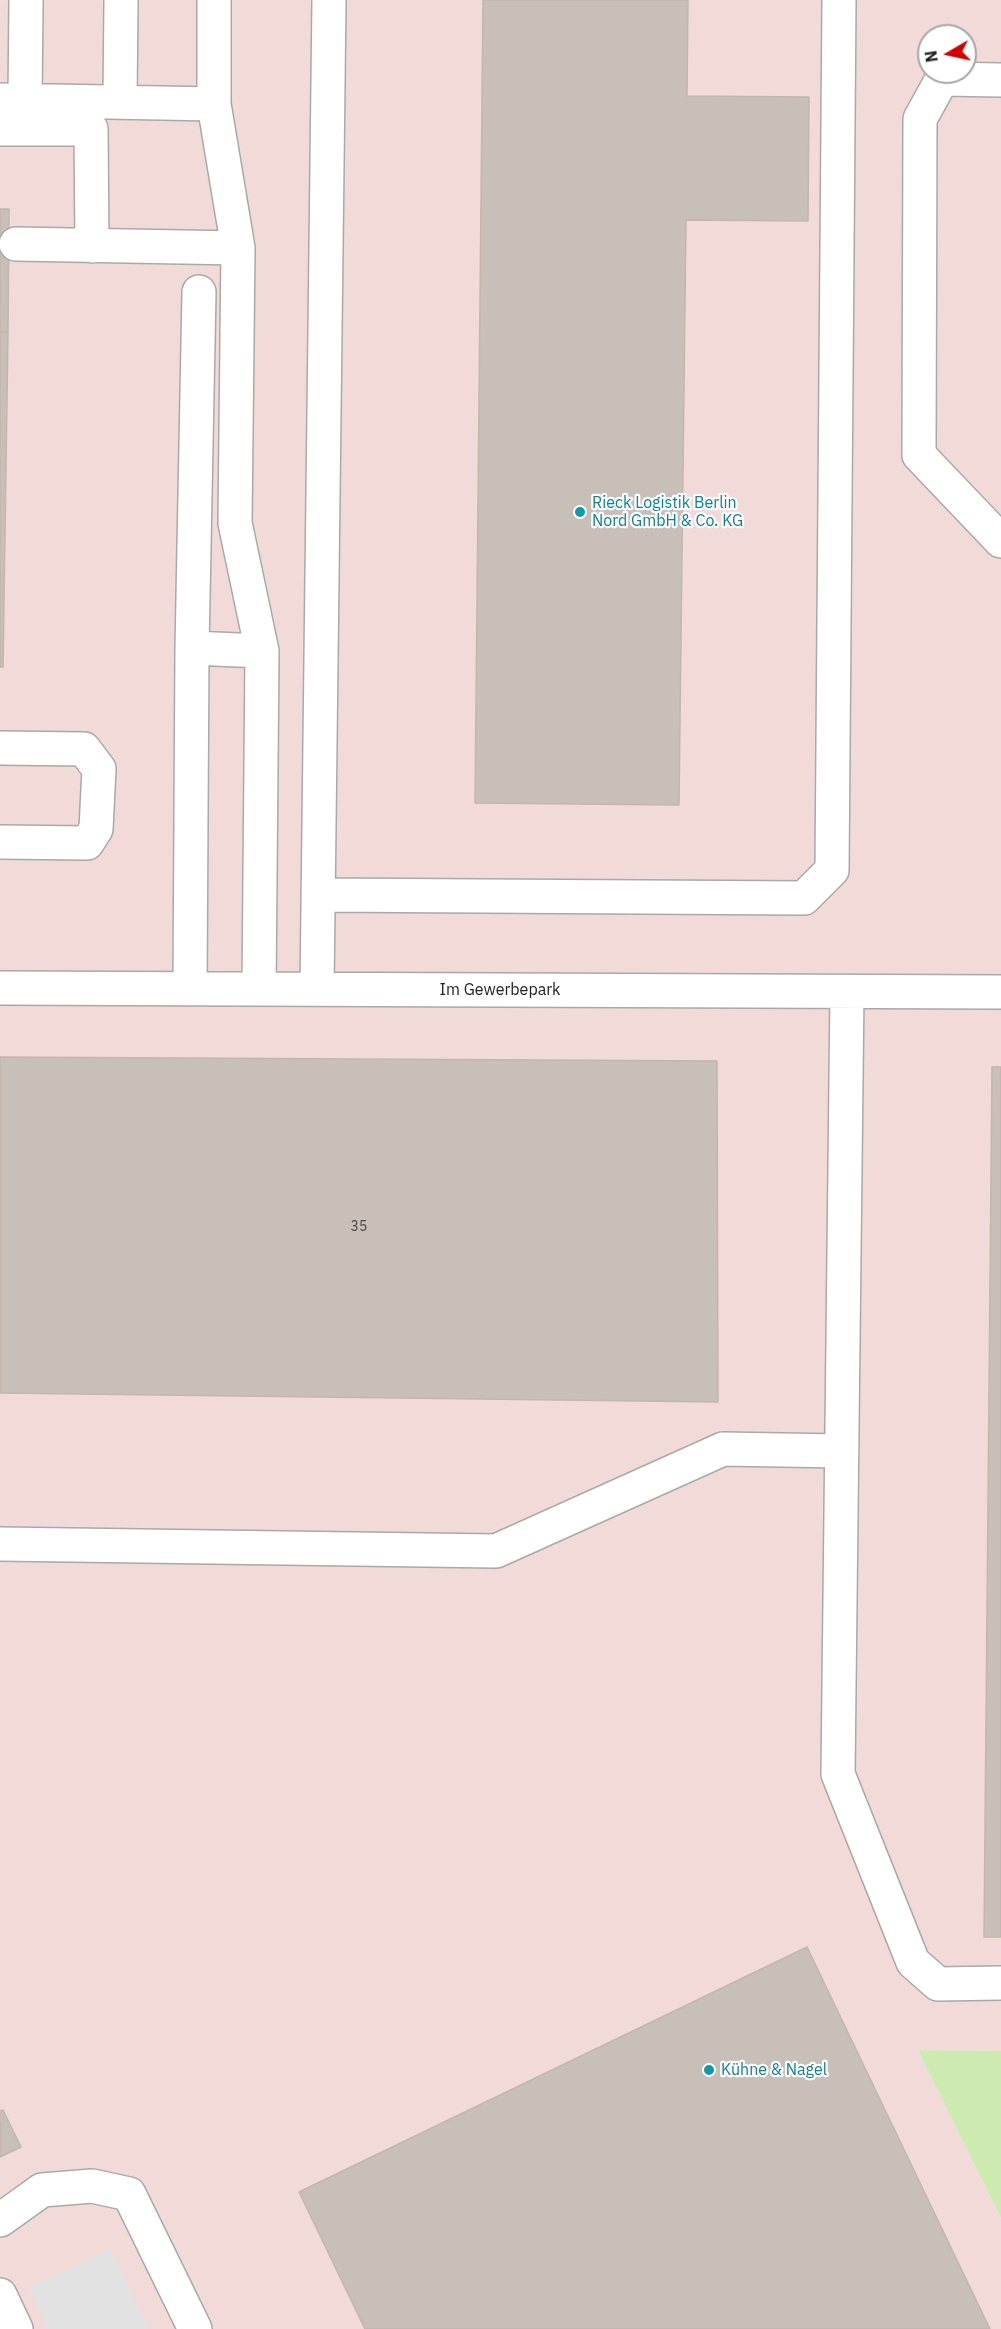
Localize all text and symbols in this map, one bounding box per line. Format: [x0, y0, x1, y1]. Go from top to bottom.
north arrow [917, 24, 977, 84]
text: N [920, 49, 942, 64]
place label: Rieck Logistik Berlin Nord GmbH & Co. KG [592, 493, 743, 531]
marker: Rieck Logistik Berlin Nord GmbH & Co. KG [573, 505, 587, 519]
street label: Im Gewerbepark [439, 980, 561, 1000]
house number: 35 [351, 1219, 367, 1235]
place label: Kühne & Nagel [721, 2060, 827, 2080]
marker: Kühne & Nagel [702, 2063, 716, 2077]

